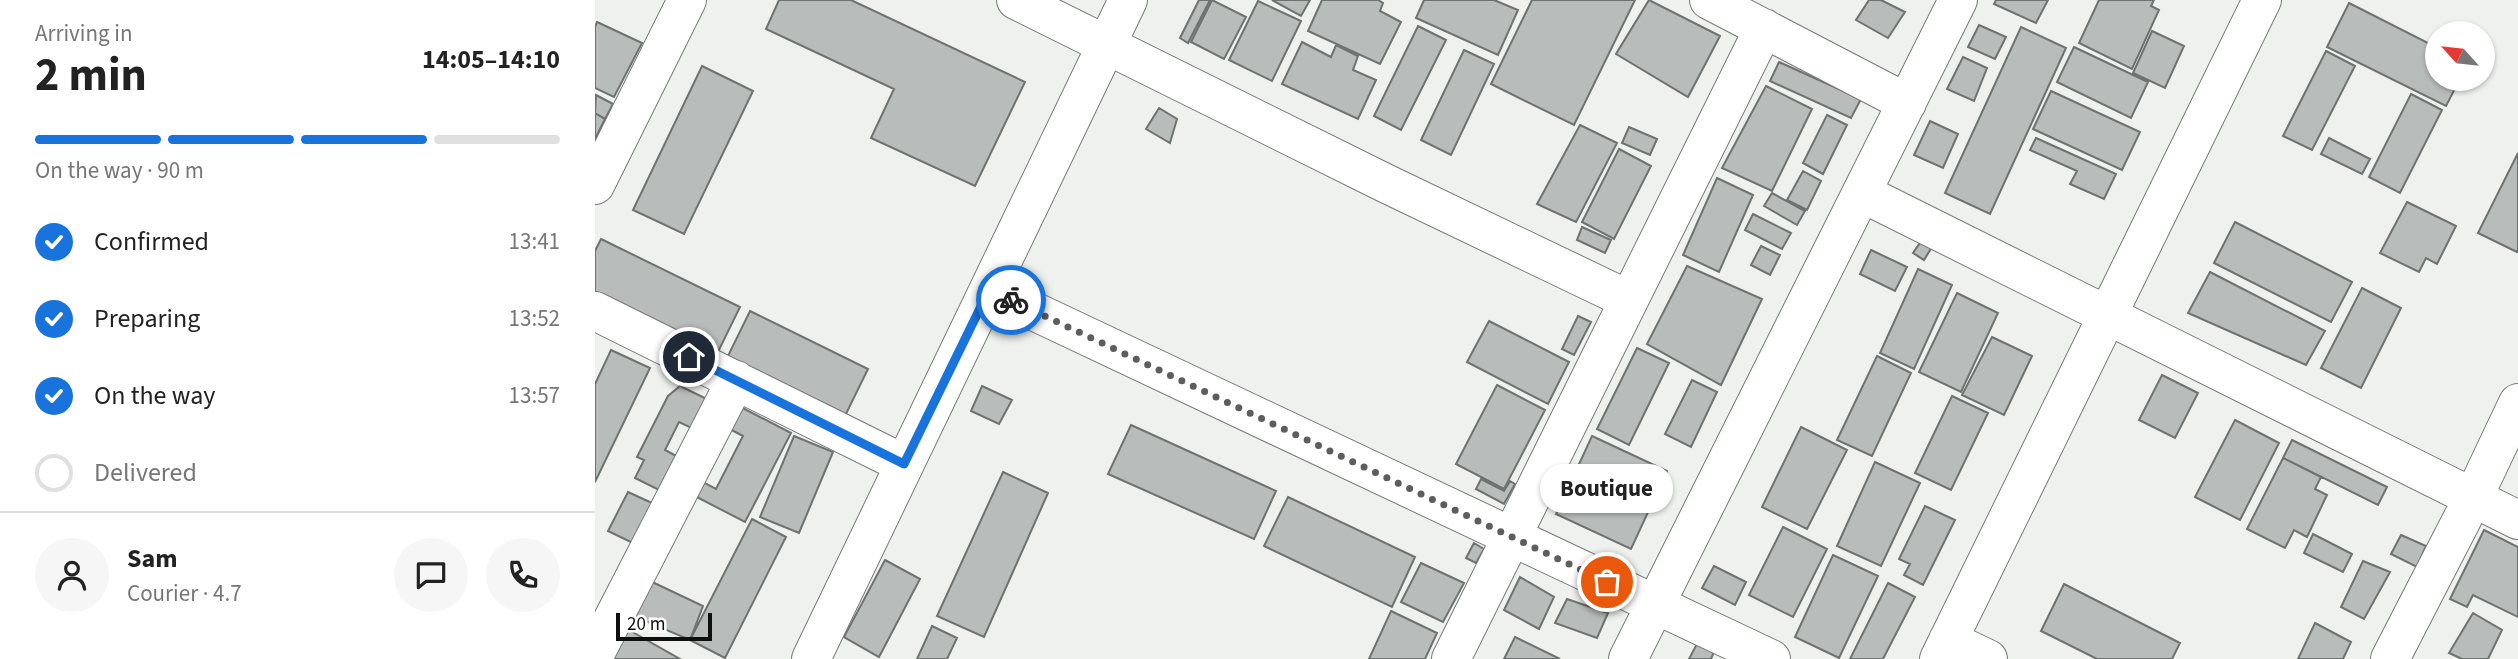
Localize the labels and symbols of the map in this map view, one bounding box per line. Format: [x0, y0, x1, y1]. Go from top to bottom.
north arrow [2425, 21, 2495, 91]
courier [976, 265, 1046, 335]
pin [659, 327, 719, 387]
callout: Boutique [1541, 463, 1673, 512]
pin [1577, 552, 1637, 612]
scale bar [616, 610, 712, 642]

